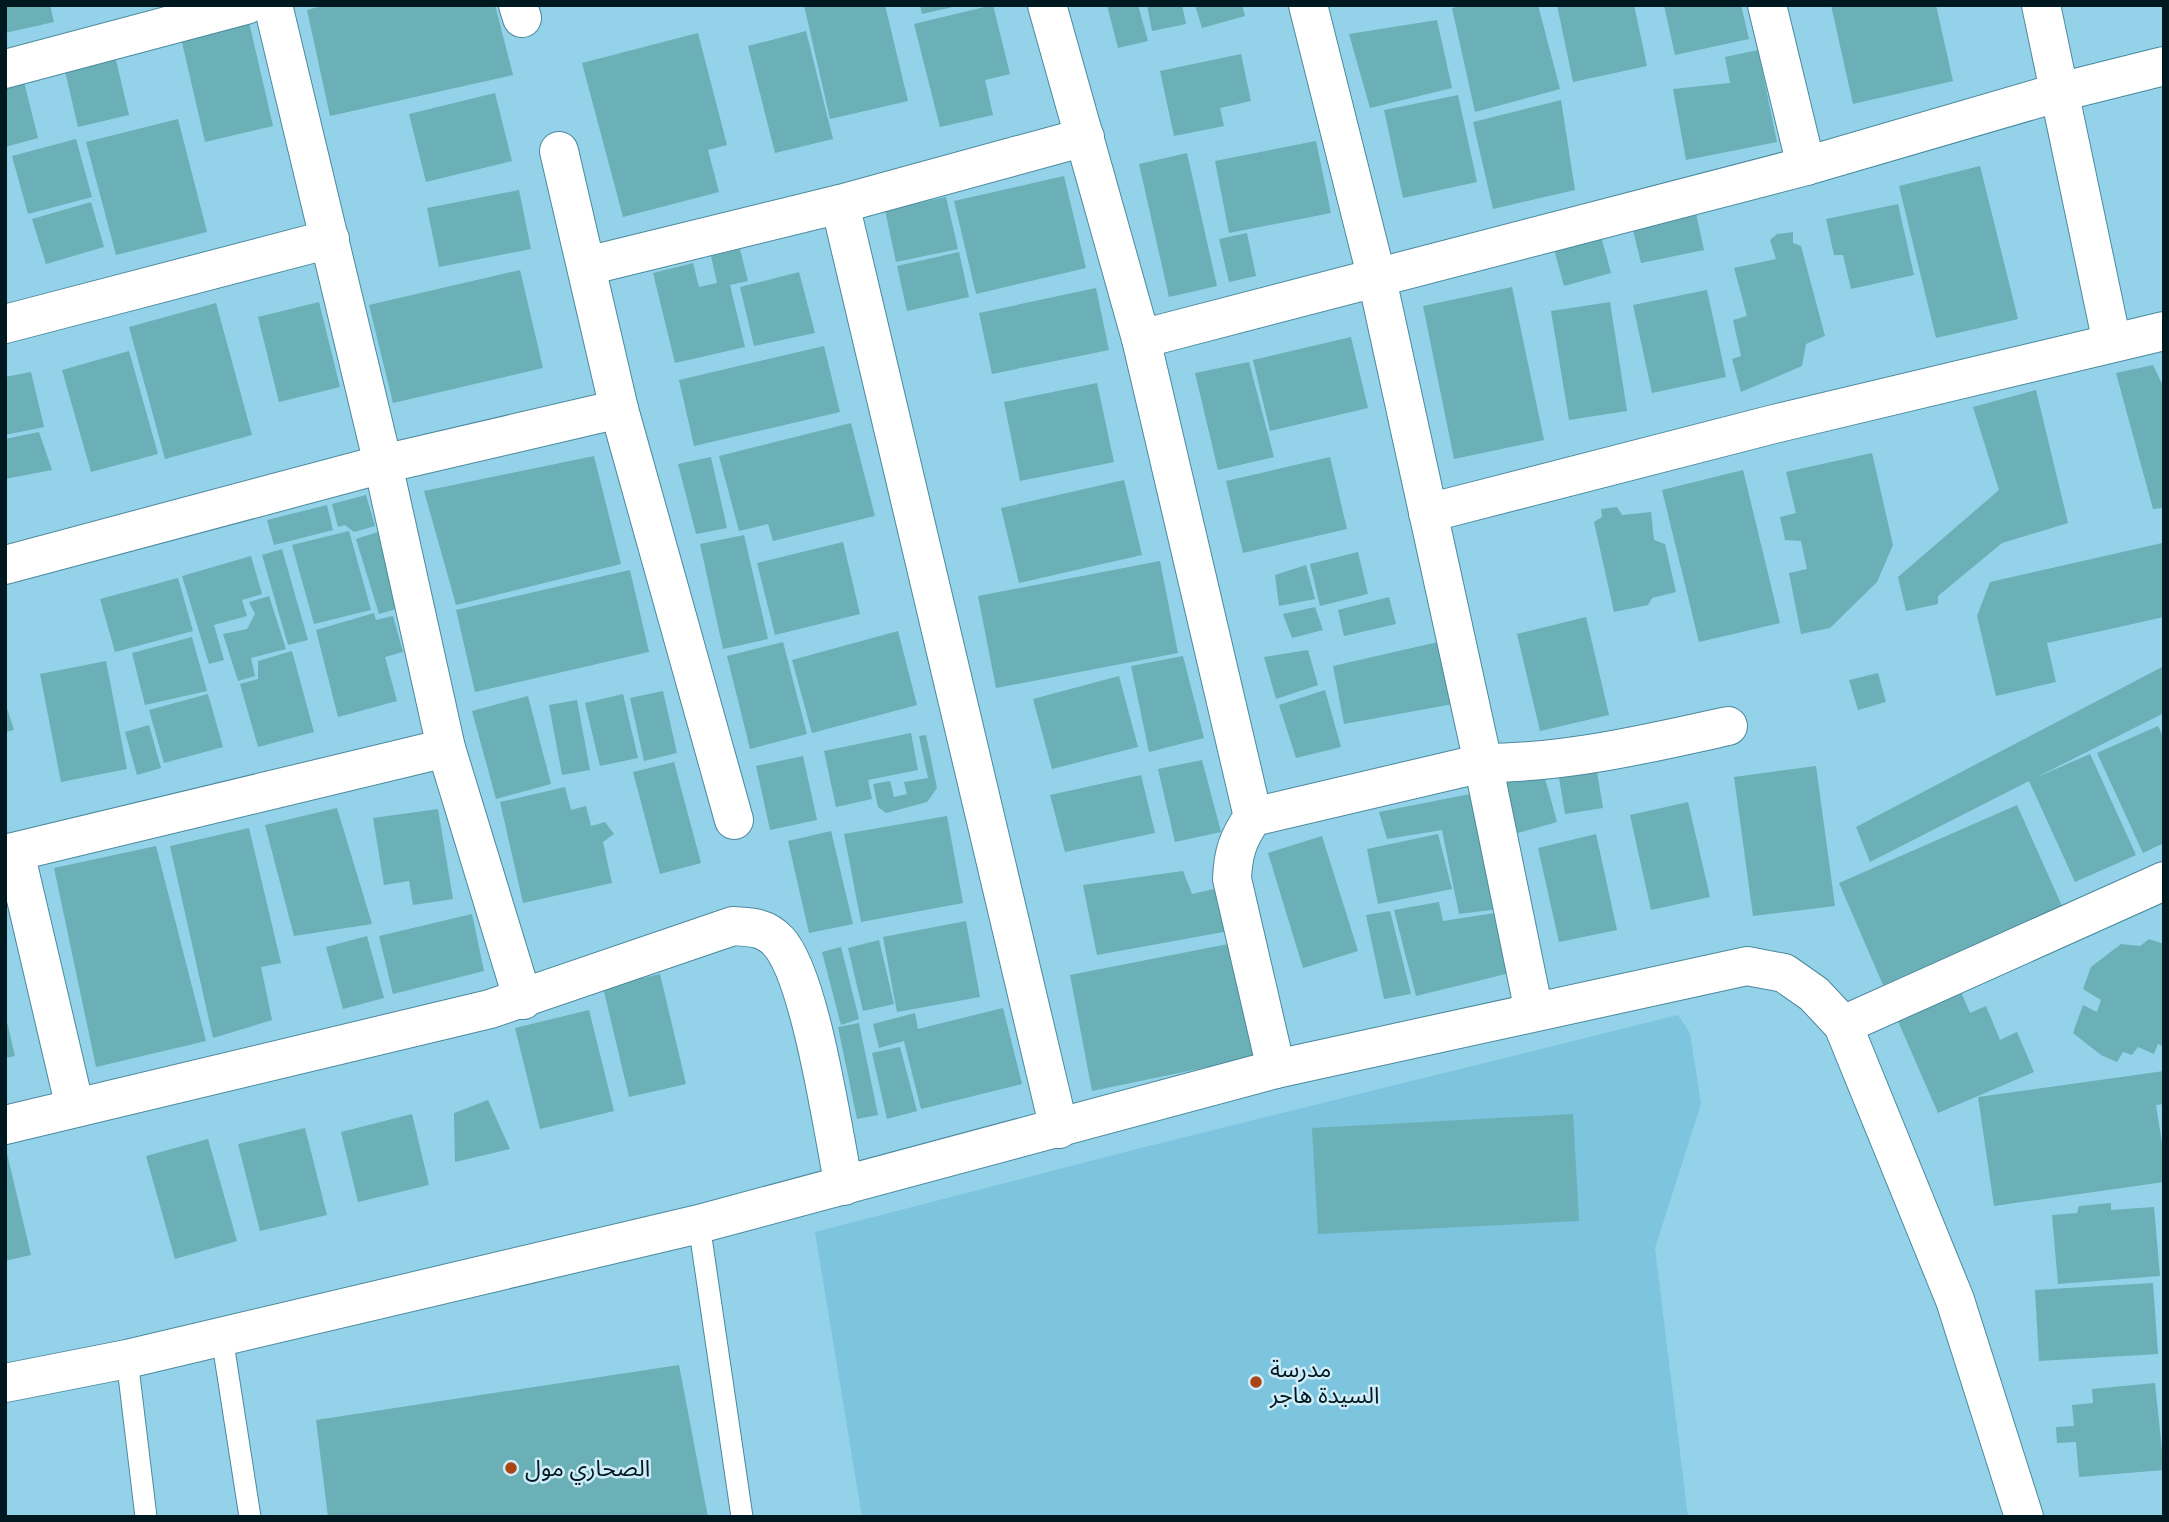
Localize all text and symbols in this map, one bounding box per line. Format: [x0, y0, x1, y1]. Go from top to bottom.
place label: مدرسة السيدة هاجر [1269, 1356, 1379, 1409]
marker: مدرسة السيدة هاجر [1248, 1374, 1264, 1390]
place label: الصحاري مول [525, 1455, 650, 1485]
marker: الصحاري مول [503, 1460, 519, 1476]

